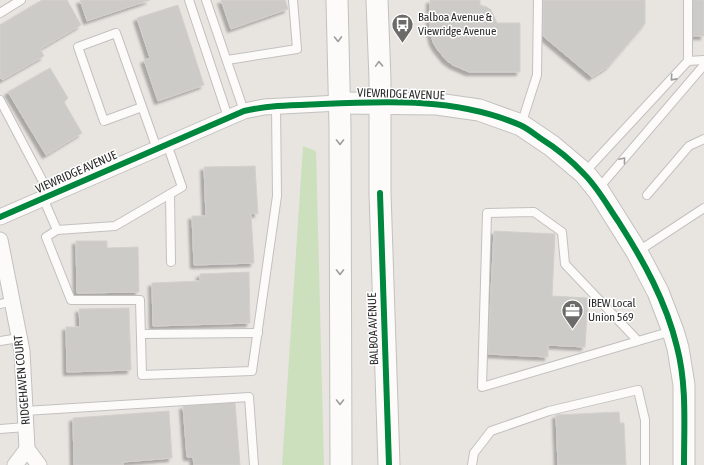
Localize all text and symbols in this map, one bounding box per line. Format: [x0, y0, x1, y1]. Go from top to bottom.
place label: Balboa Avenue & Viewridge Avenue [418, 10, 496, 38]
bus stop icon: Balboa Avenue & Viewridge Avenue [389, 11, 415, 44]
one-way arrow [334, 36, 342, 42]
one-way arrow [375, 61, 384, 67]
one-way arrow [670, 73, 677, 81]
street label: VIEWRIDGE AVENUE [357, 85, 445, 103]
one-way arrow [336, 139, 344, 145]
street label: VIEWRIDGE AVENUE [33, 148, 119, 196]
one-way arrow [618, 157, 625, 165]
one-way arrow [336, 269, 344, 275]
street label: BALBOA AVENUE [365, 293, 381, 365]
place label: IBEW Local Union 569 [588, 296, 637, 324]
office icon: IBEW Local Union 569 [560, 297, 586, 330]
street label: RIDGEHAVEN COURT [11, 334, 33, 425]
one-way arrow [336, 399, 344, 405]

